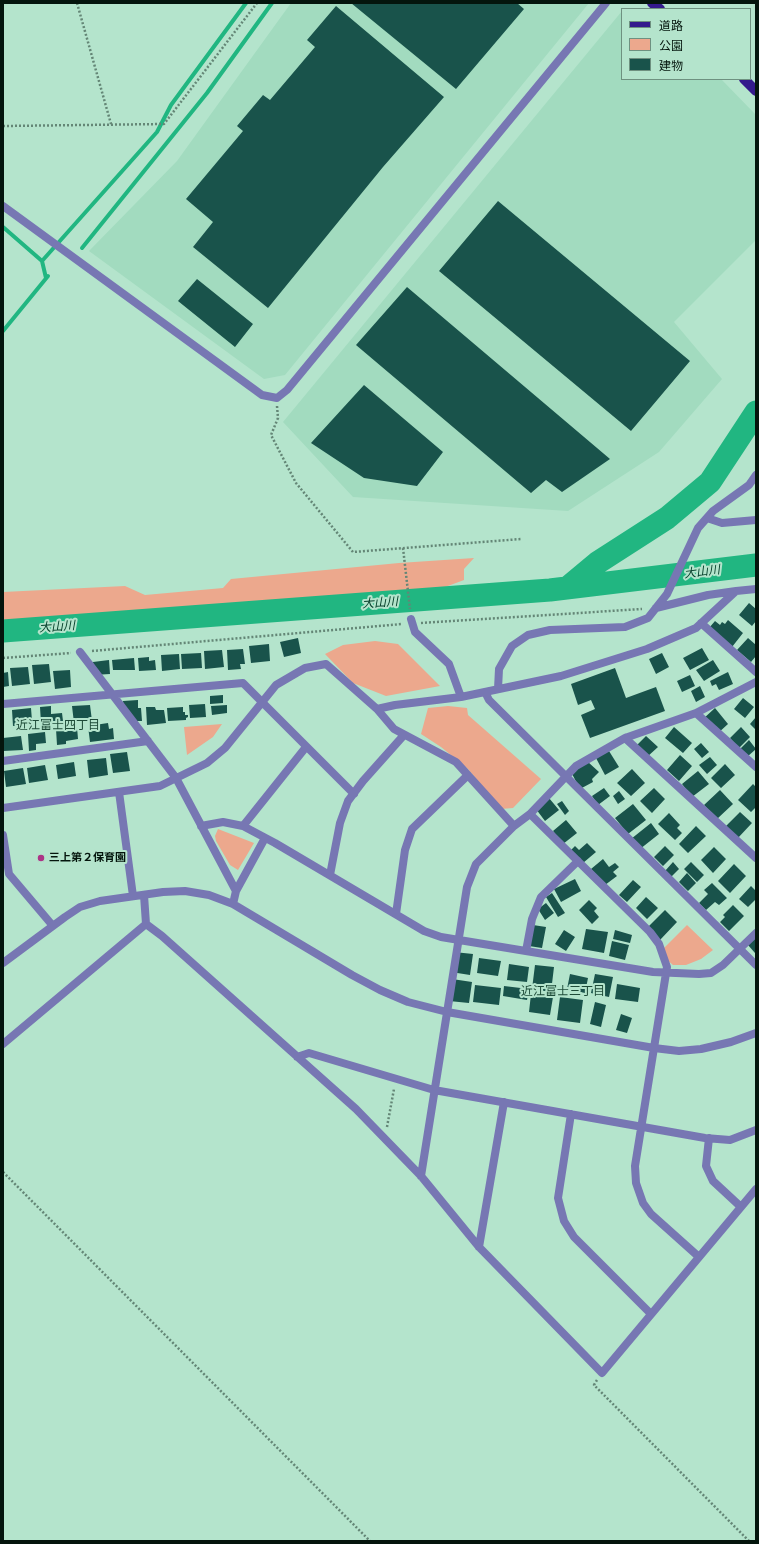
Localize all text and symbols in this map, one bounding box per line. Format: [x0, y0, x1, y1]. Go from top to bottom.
legend [621, 8, 751, 80]
text: 道路 [659, 19, 683, 33]
text: 公園 [659, 39, 683, 53]
text: 建物 [659, 59, 683, 73]
water label: 大山川 [683, 563, 721, 581]
water label: 大山川 [362, 595, 398, 611]
water label: 大山川 [39, 619, 75, 635]
district label: 近江富士四丁目 [16, 719, 100, 733]
place label: 三上第２保育園 [49, 851, 126, 865]
marker: 三上第２保育園 [36, 853, 46, 863]
district label: 近江富士三丁目 [521, 985, 605, 999]

